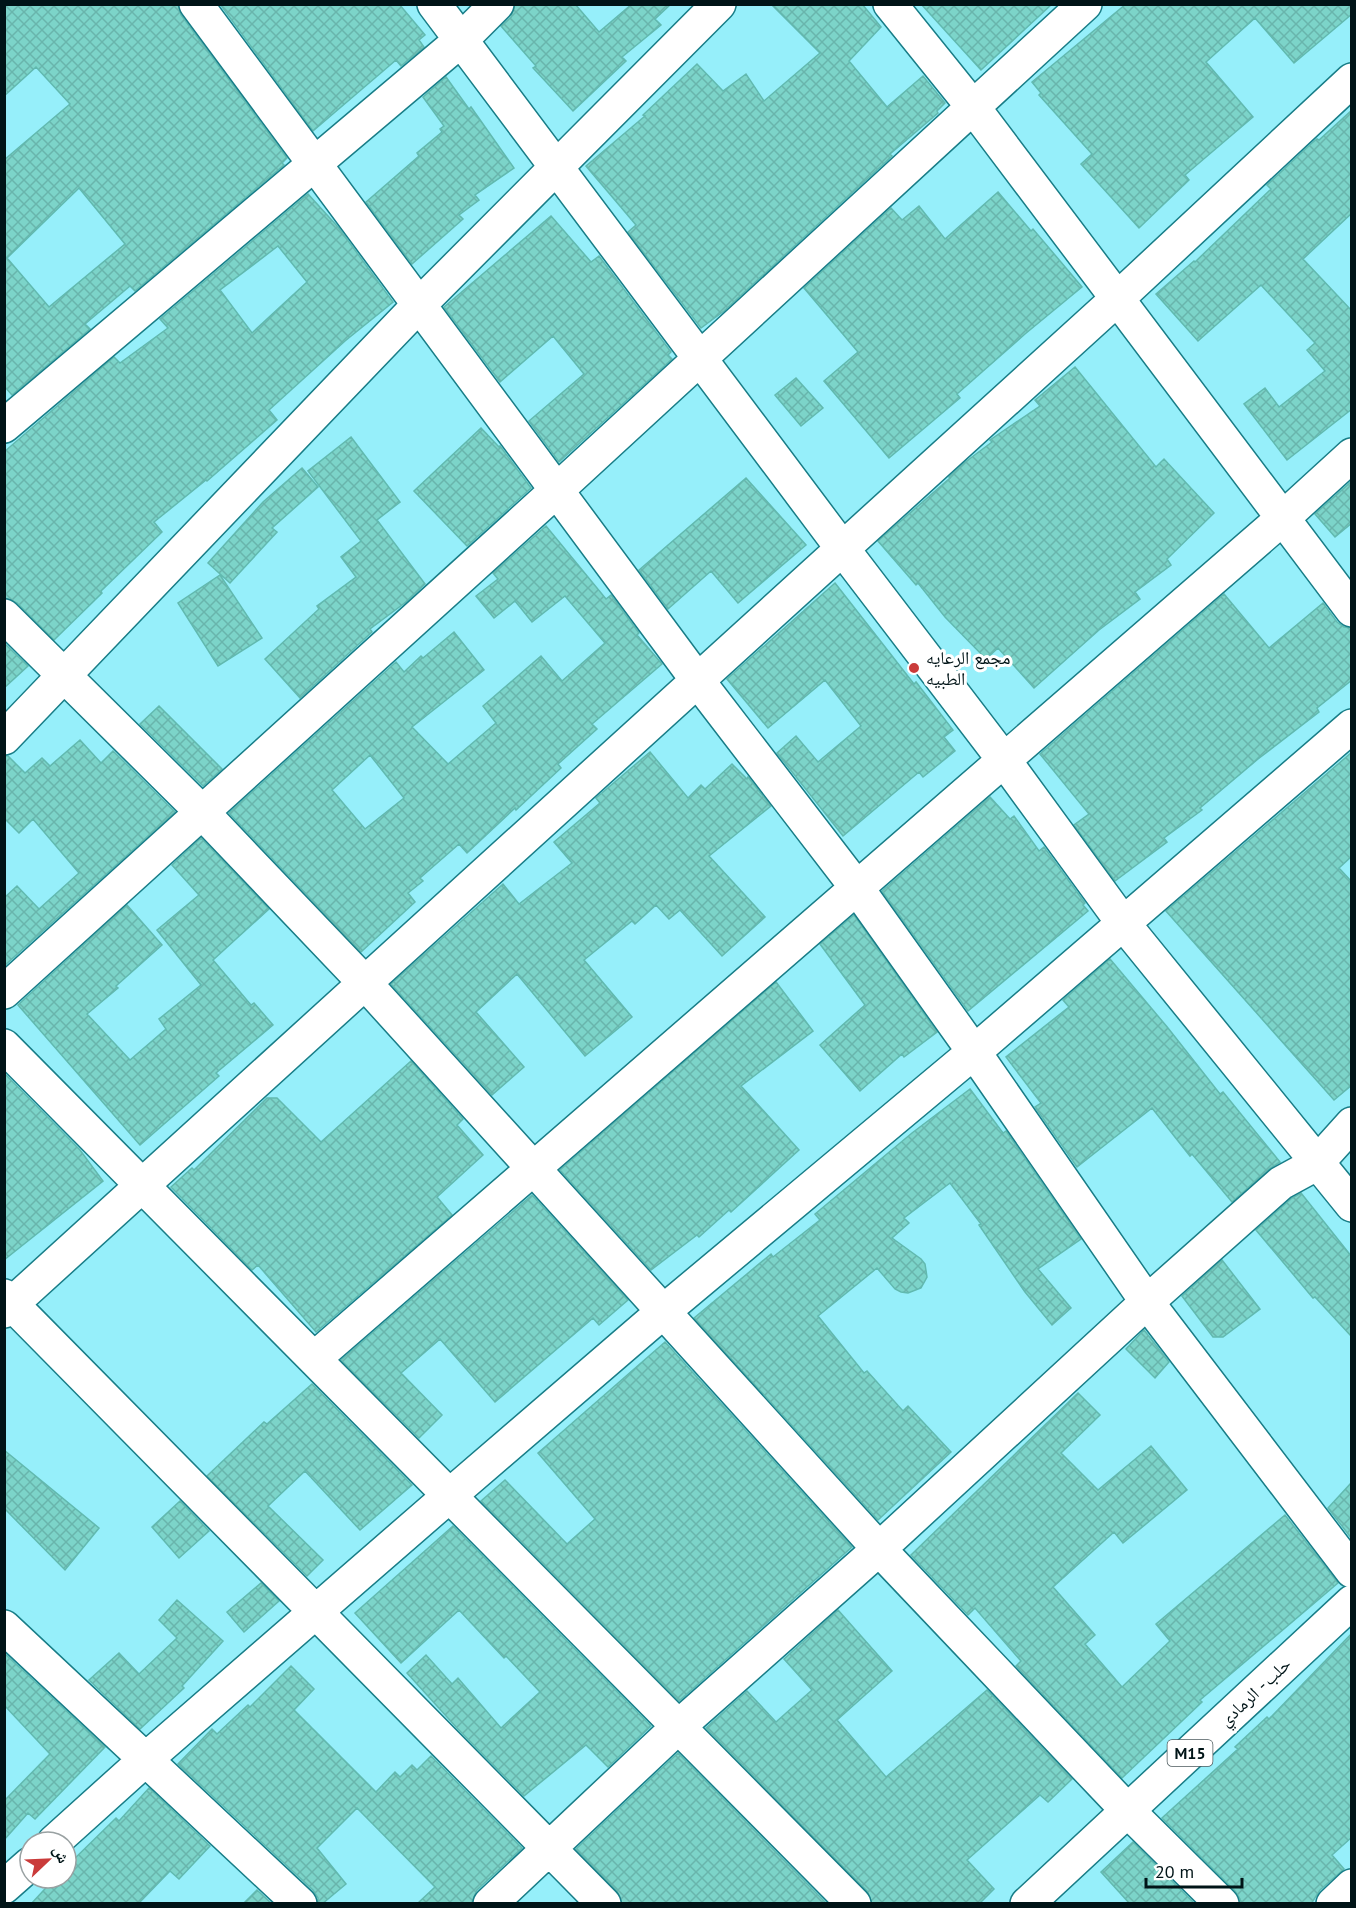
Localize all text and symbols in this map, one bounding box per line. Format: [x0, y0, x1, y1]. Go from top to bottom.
place label: مجمع الرعايه الطبيه [926, 646, 1010, 690]
marker: مجمع الرعايه الطبيه [907, 661, 921, 675]
street label: حلب - الرمادي [1214, 1652, 1298, 1734]
road number: M15 [1168, 1740, 1212, 1766]
north arrow [18, 1830, 78, 1890]
text: ش [49, 1842, 74, 1866]
scale bar [1146, 1851, 1242, 1889]
text: 20 m [1155, 1860, 1194, 1883]

